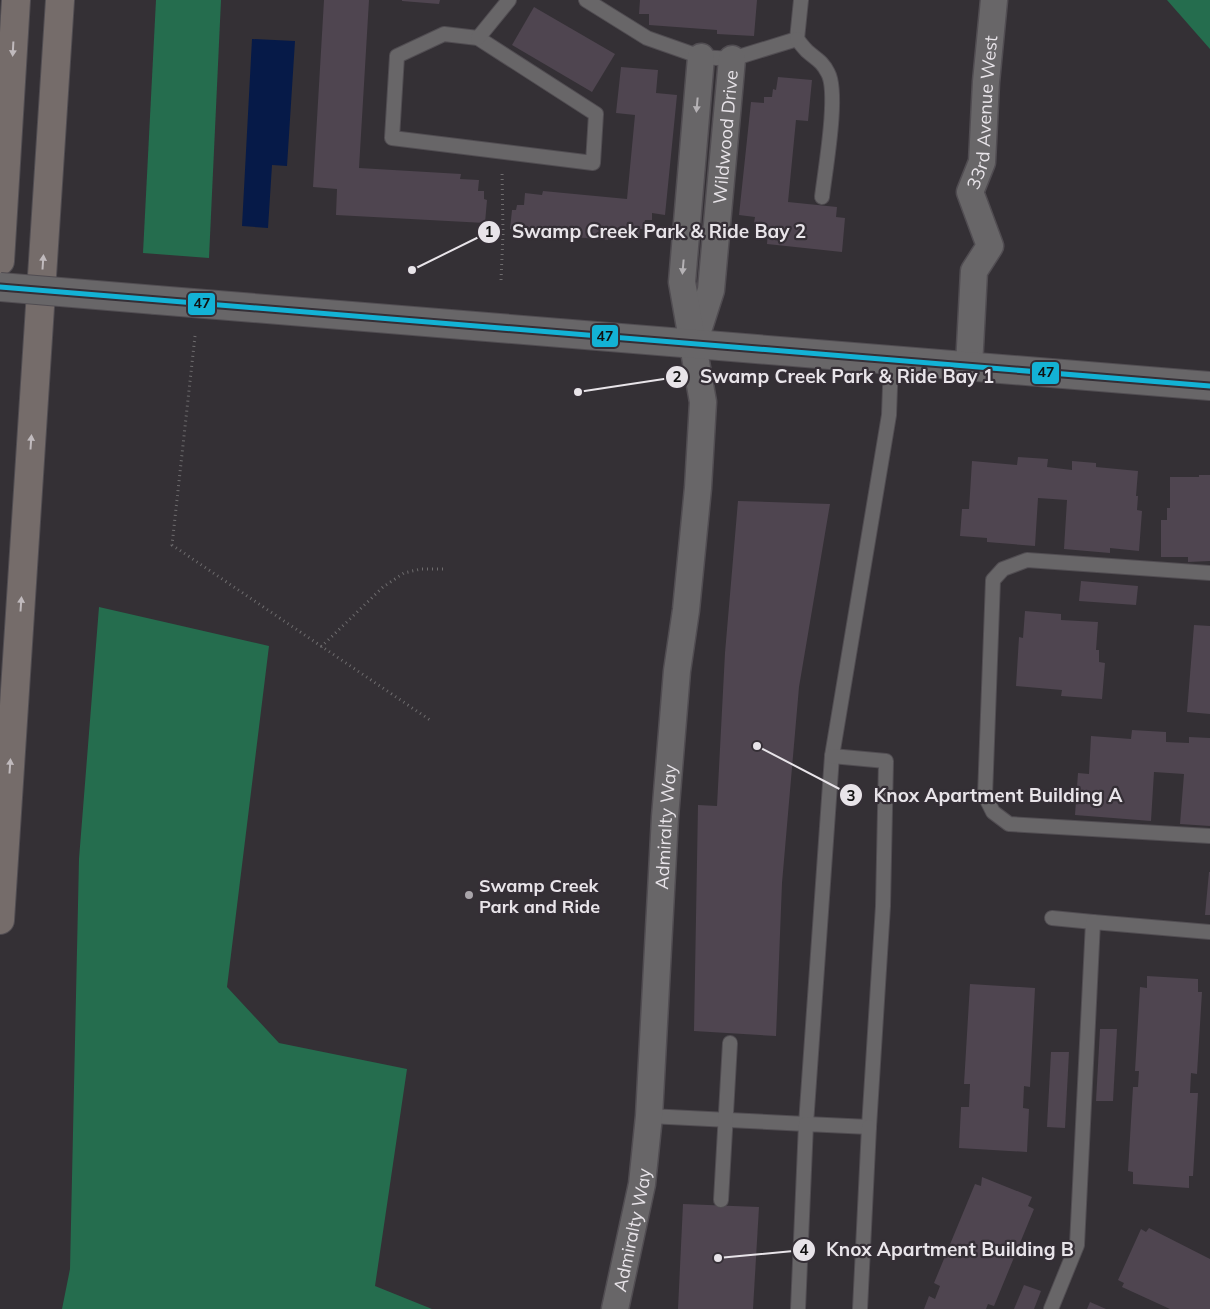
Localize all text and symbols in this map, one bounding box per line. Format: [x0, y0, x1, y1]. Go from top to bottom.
street label: 33rd Avenue West [961, 34, 1002, 192]
one-way arrow [8, 41, 16, 57]
street label: Wildwood Drive [707, 69, 742, 205]
one-way arrow [693, 98, 701, 114]
callout: Swamp Creek Park & Ride Bay 2 [477, 215, 816, 249]
text: Swamp Creek Park & Ride Bay 2 [512, 219, 806, 243]
text: 1 [484, 222, 494, 241]
one-way arrow [39, 254, 47, 270]
one-way arrow [679, 260, 687, 276]
line badge: 47 [187, 292, 216, 316]
text: 47 [194, 294, 210, 312]
line badge: 47 [591, 324, 619, 348]
text: 47 [597, 327, 613, 345]
callout: Swamp Creek Park & Ride Bay 1 [665, 360, 1004, 394]
line badge: 47 [1031, 361, 1060, 385]
text: 47 [1038, 363, 1054, 381]
text: Swamp Creek Park & Ride Bay 1 [700, 364, 994, 388]
text: 2 [672, 367, 682, 386]
one-way arrow [28, 434, 36, 450]
one-way arrow [17, 596, 25, 612]
one-way arrow [6, 758, 14, 774]
street label: Admiralty Way [650, 763, 681, 890]
callout: Knox Apartment Building A [839, 778, 1133, 812]
text: Knox Apartment Building A [874, 783, 1123, 807]
text: 3 [846, 786, 856, 805]
place label: Swamp Creek Park and Ride [479, 874, 600, 918]
marker: Swamp Creek Park and Ride [463, 889, 475, 901]
street label: Admiralty Way [608, 1167, 655, 1294]
callout: Knox Apartment Building B [791, 1233, 1084, 1267]
text: Knox Apartment Building B [826, 1237, 1074, 1261]
text: 4 [799, 1240, 809, 1259]

